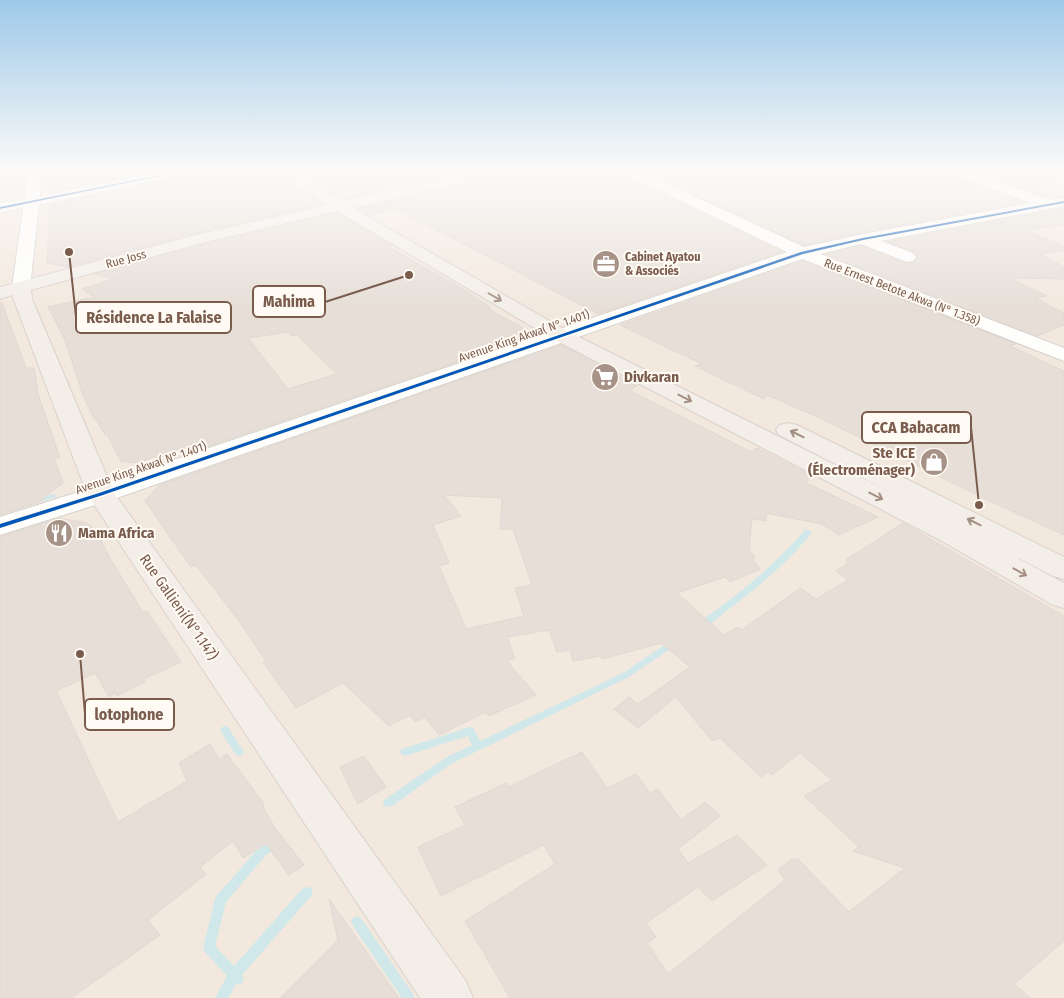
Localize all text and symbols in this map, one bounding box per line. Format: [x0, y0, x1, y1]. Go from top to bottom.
street label: Rue Joss [104, 247, 148, 271]
office icon: Cabinet Ayatou & Associés [591, 249, 621, 279]
place label: Cabinet Ayatou & Associés [625, 250, 700, 278]
street label: Rue Ernest Betote Akwa (N° 1.358) [822, 256, 982, 328]
callout: Mahima [253, 286, 325, 317]
text: Mahima [263, 292, 315, 311]
one-way arrow [488, 292, 502, 302]
callout: Résidence La Falaise [76, 302, 231, 333]
street label: Avenue King Akwa( N° 1.401) [457, 307, 592, 365]
text: Résidence La Falaise [86, 308, 222, 327]
supermarket icon: Divkaran [590, 362, 620, 392]
place label: Divkaran [624, 368, 679, 386]
one-way arrow [677, 393, 692, 403]
callout: CCA Babacam [862, 412, 971, 443]
text: CCA Babacam [872, 418, 960, 437]
one-way arrow [790, 429, 805, 438]
street label: Avenue King Akwa( N° 1.401) [74, 439, 209, 497]
place label: Ste ICE (Électroménager) [808, 444, 915, 479]
shop icon: Ste ICE (Électroménager) [919, 447, 949, 477]
one-way arrow [868, 492, 883, 501]
one-way arrow [967, 517, 982, 526]
restaurant icon: Mama Africa [44, 518, 74, 548]
place label: Mama Africa [78, 524, 155, 542]
street label: Rue Gallieni(N°1.147) [136, 551, 222, 663]
one-way arrow [1012, 568, 1026, 578]
callout: lotophone [85, 699, 174, 730]
text: lotophone [95, 705, 163, 724]

